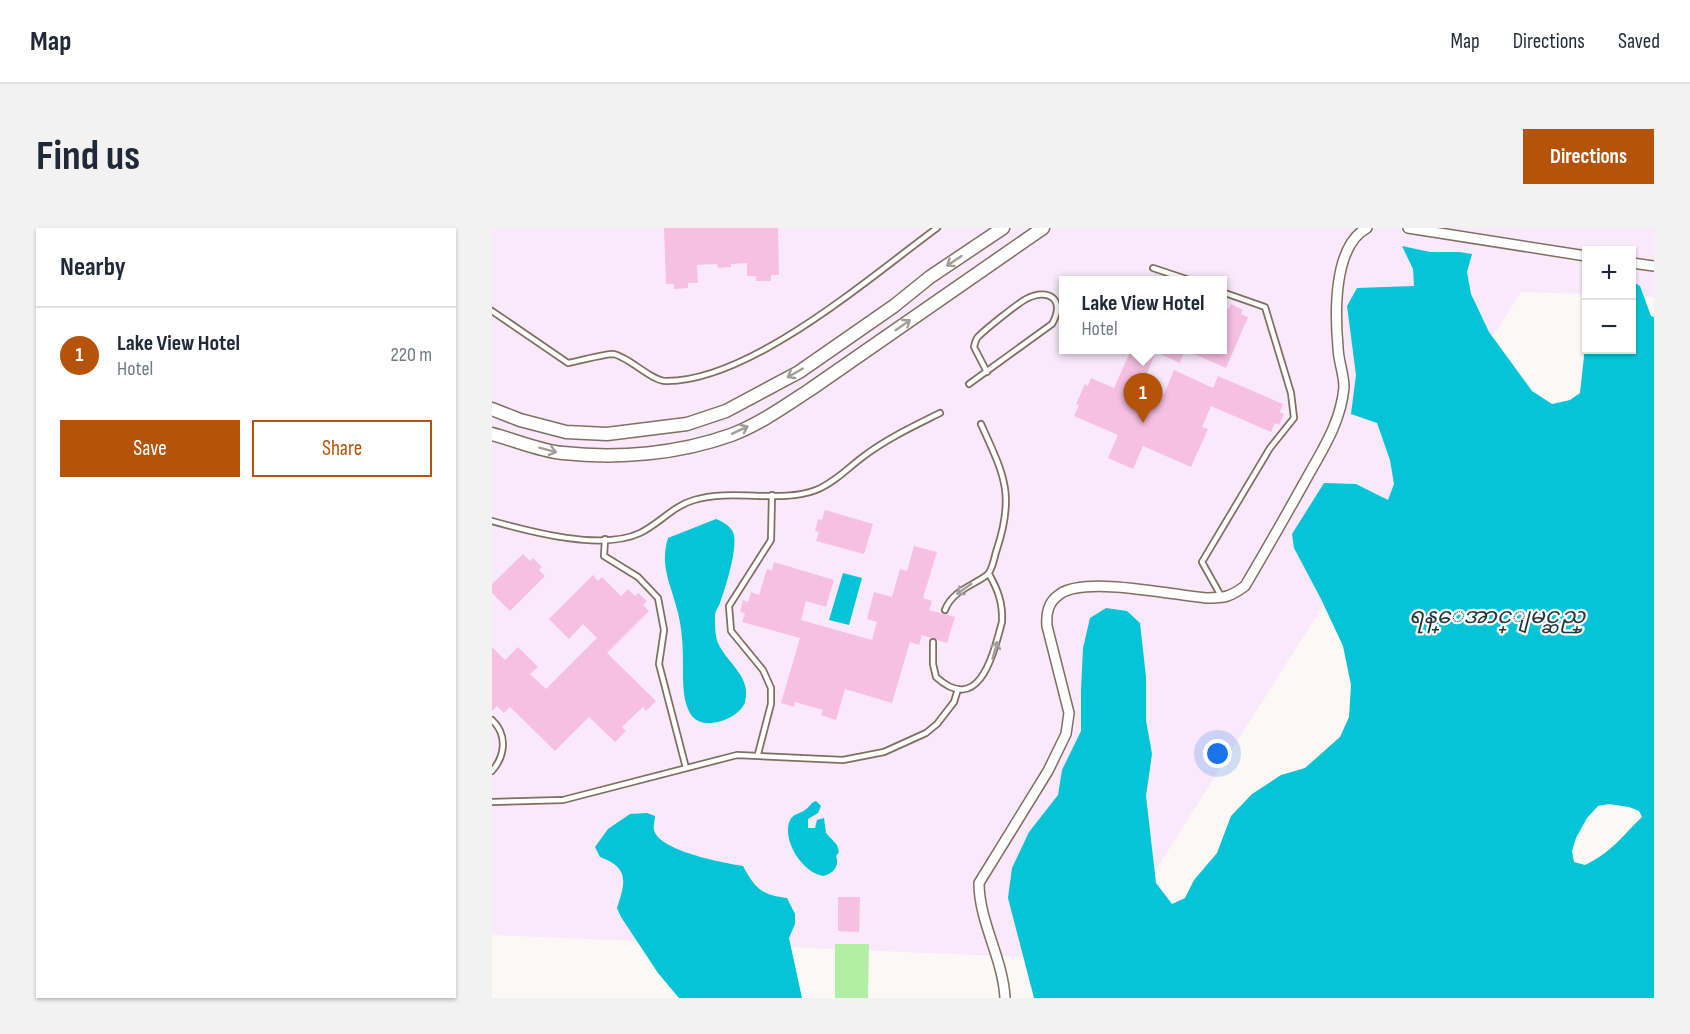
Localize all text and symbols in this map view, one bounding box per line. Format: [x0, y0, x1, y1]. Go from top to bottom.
text: Map [30, 25, 71, 58]
text: Map [1450, 29, 1480, 54]
text: Directions [1513, 29, 1585, 54]
text: Saved [1618, 29, 1660, 54]
button: Directions [1523, 129, 1654, 184]
text: Find us [36, 131, 140, 182]
map controls [1582, 246, 1636, 354]
button: + [1582, 246, 1636, 300]
text: Nearby [60, 252, 126, 283]
one-way arrow [946, 255, 963, 267]
popup [1059, 276, 1227, 354]
text: Lake View Hotel [1081, 290, 1205, 317]
button: − [1582, 300, 1636, 354]
text: Hotel [1081, 317, 1118, 341]
one-way arrow [895, 319, 911, 331]
text: Lake View Hotel [117, 330, 240, 357]
text: 1 [76, 343, 83, 367]
text: 220 m [391, 343, 432, 367]
text: Hotel [117, 357, 153, 381]
one-way arrow [787, 368, 804, 380]
pin: 1 [1124, 374, 1162, 423]
button: Save [60, 420, 240, 477]
button: Share [252, 420, 432, 477]
one-way arrow [730, 424, 748, 436]
one-way arrow [539, 444, 558, 456]
one-way arrow [956, 583, 972, 595]
water label: ရန္ေအာင္ျမင္ဆည္ [1409, 603, 1587, 634]
one-way arrow [989, 641, 1001, 660]
your location [1203, 739, 1232, 768]

